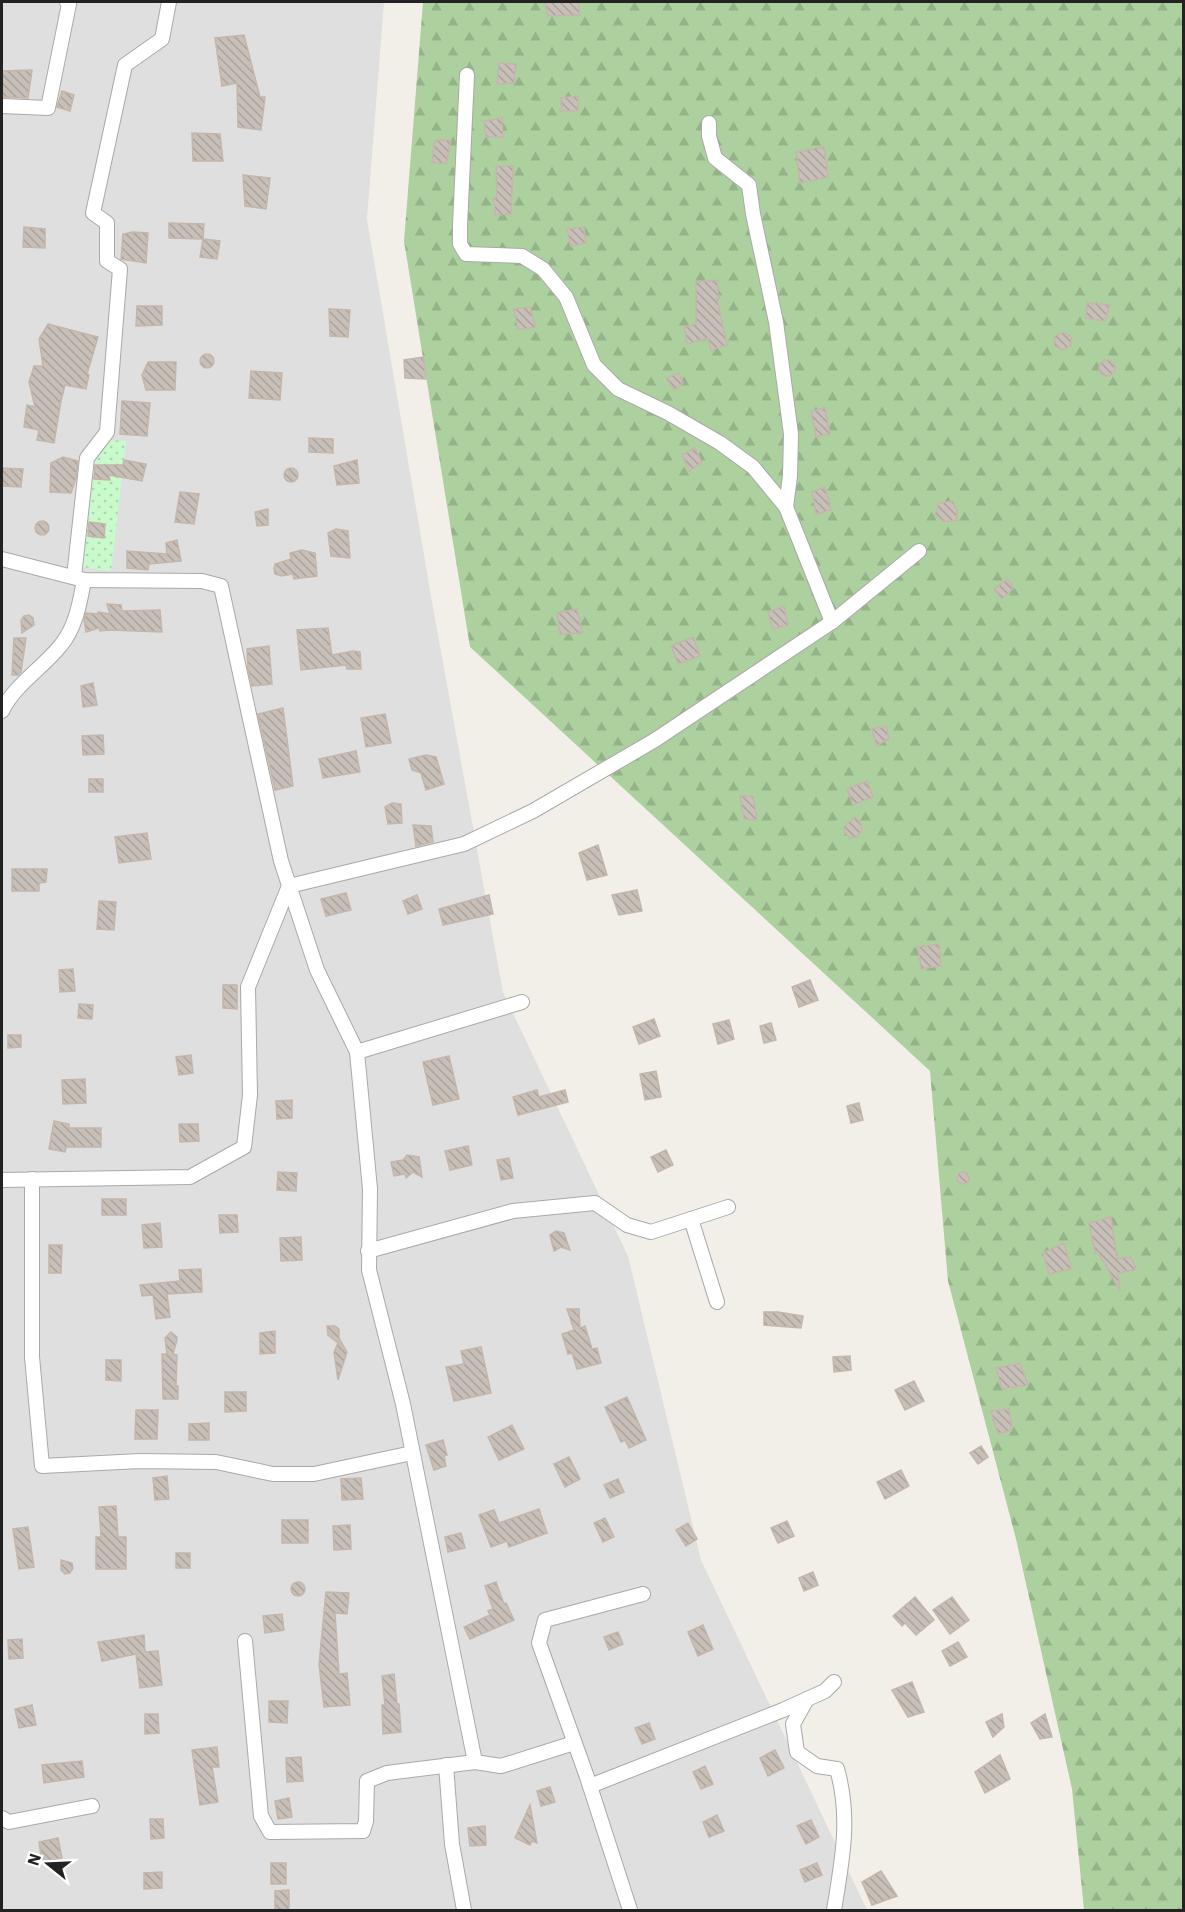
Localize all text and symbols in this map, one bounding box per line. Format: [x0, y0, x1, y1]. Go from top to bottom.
north arrow [18, 1834, 78, 1894]
text: N [22, 1851, 45, 1868]

